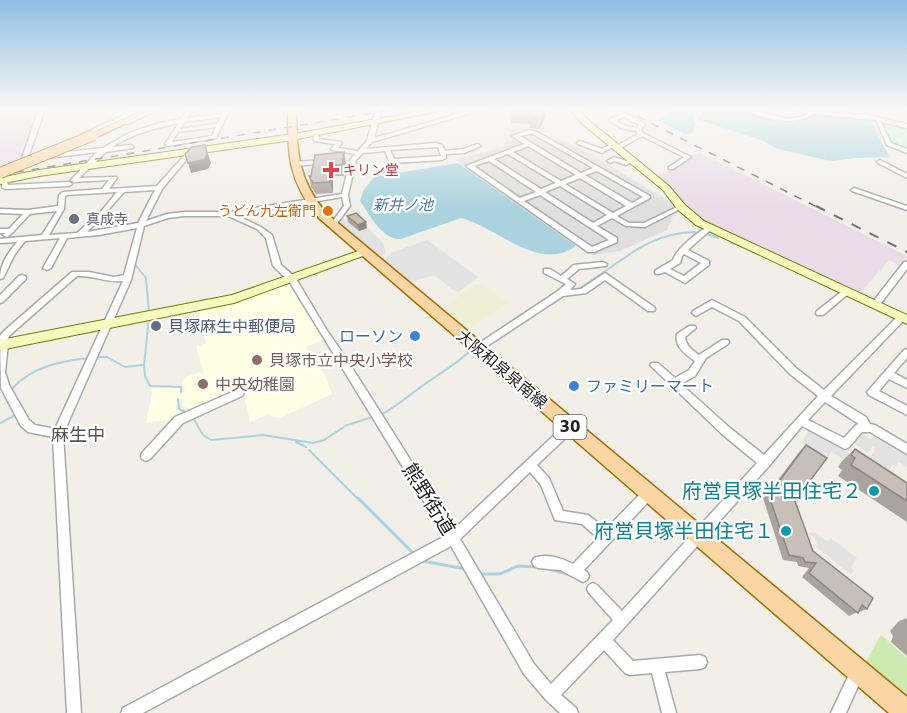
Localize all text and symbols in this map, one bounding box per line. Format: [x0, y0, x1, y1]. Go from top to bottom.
place label: キリン堂 [343, 162, 399, 178]
marker: キリン堂 [324, 163, 338, 177]
water label: 新井ノ池 [373, 196, 435, 214]
place label: うどん九左衛門 [218, 203, 316, 219]
marker: うどん九左衛門 [321, 204, 335, 218]
place label: 真成寺 [86, 211, 128, 227]
marker: 真成寺 [67, 212, 81, 226]
place label: 貝塚麻生中郵便局 [168, 317, 296, 336]
marker: 貝塚麻生中郵便局 [149, 319, 163, 333]
street label: 大阪和泉泉南線 [453, 326, 551, 412]
place label: ローソン [339, 327, 403, 346]
marker: ローソン [408, 329, 422, 343]
place label: 貝塚市立中央小学校 [269, 351, 413, 370]
marker: 貝塚市立中央小学校 [250, 353, 264, 367]
place label: 中央幼稚園 [215, 375, 295, 394]
marker: 中央幼稚園 [196, 377, 210, 391]
place label: ファミリーマート [586, 377, 714, 396]
marker: ファミリーマート [567, 379, 581, 393]
road number: 30 [554, 415, 586, 439]
district label: 麻生中 [51, 424, 105, 445]
street label: 熊野街道 [398, 459, 460, 539]
place label: 府営貝塚半田住宅２ [682, 479, 862, 503]
marker: 府営貝塚半田住宅２ [867, 484, 881, 498]
place label: 府営貝塚半田住宅１ [594, 519, 774, 543]
marker: 府営貝塚半田住宅１ [779, 524, 793, 538]

